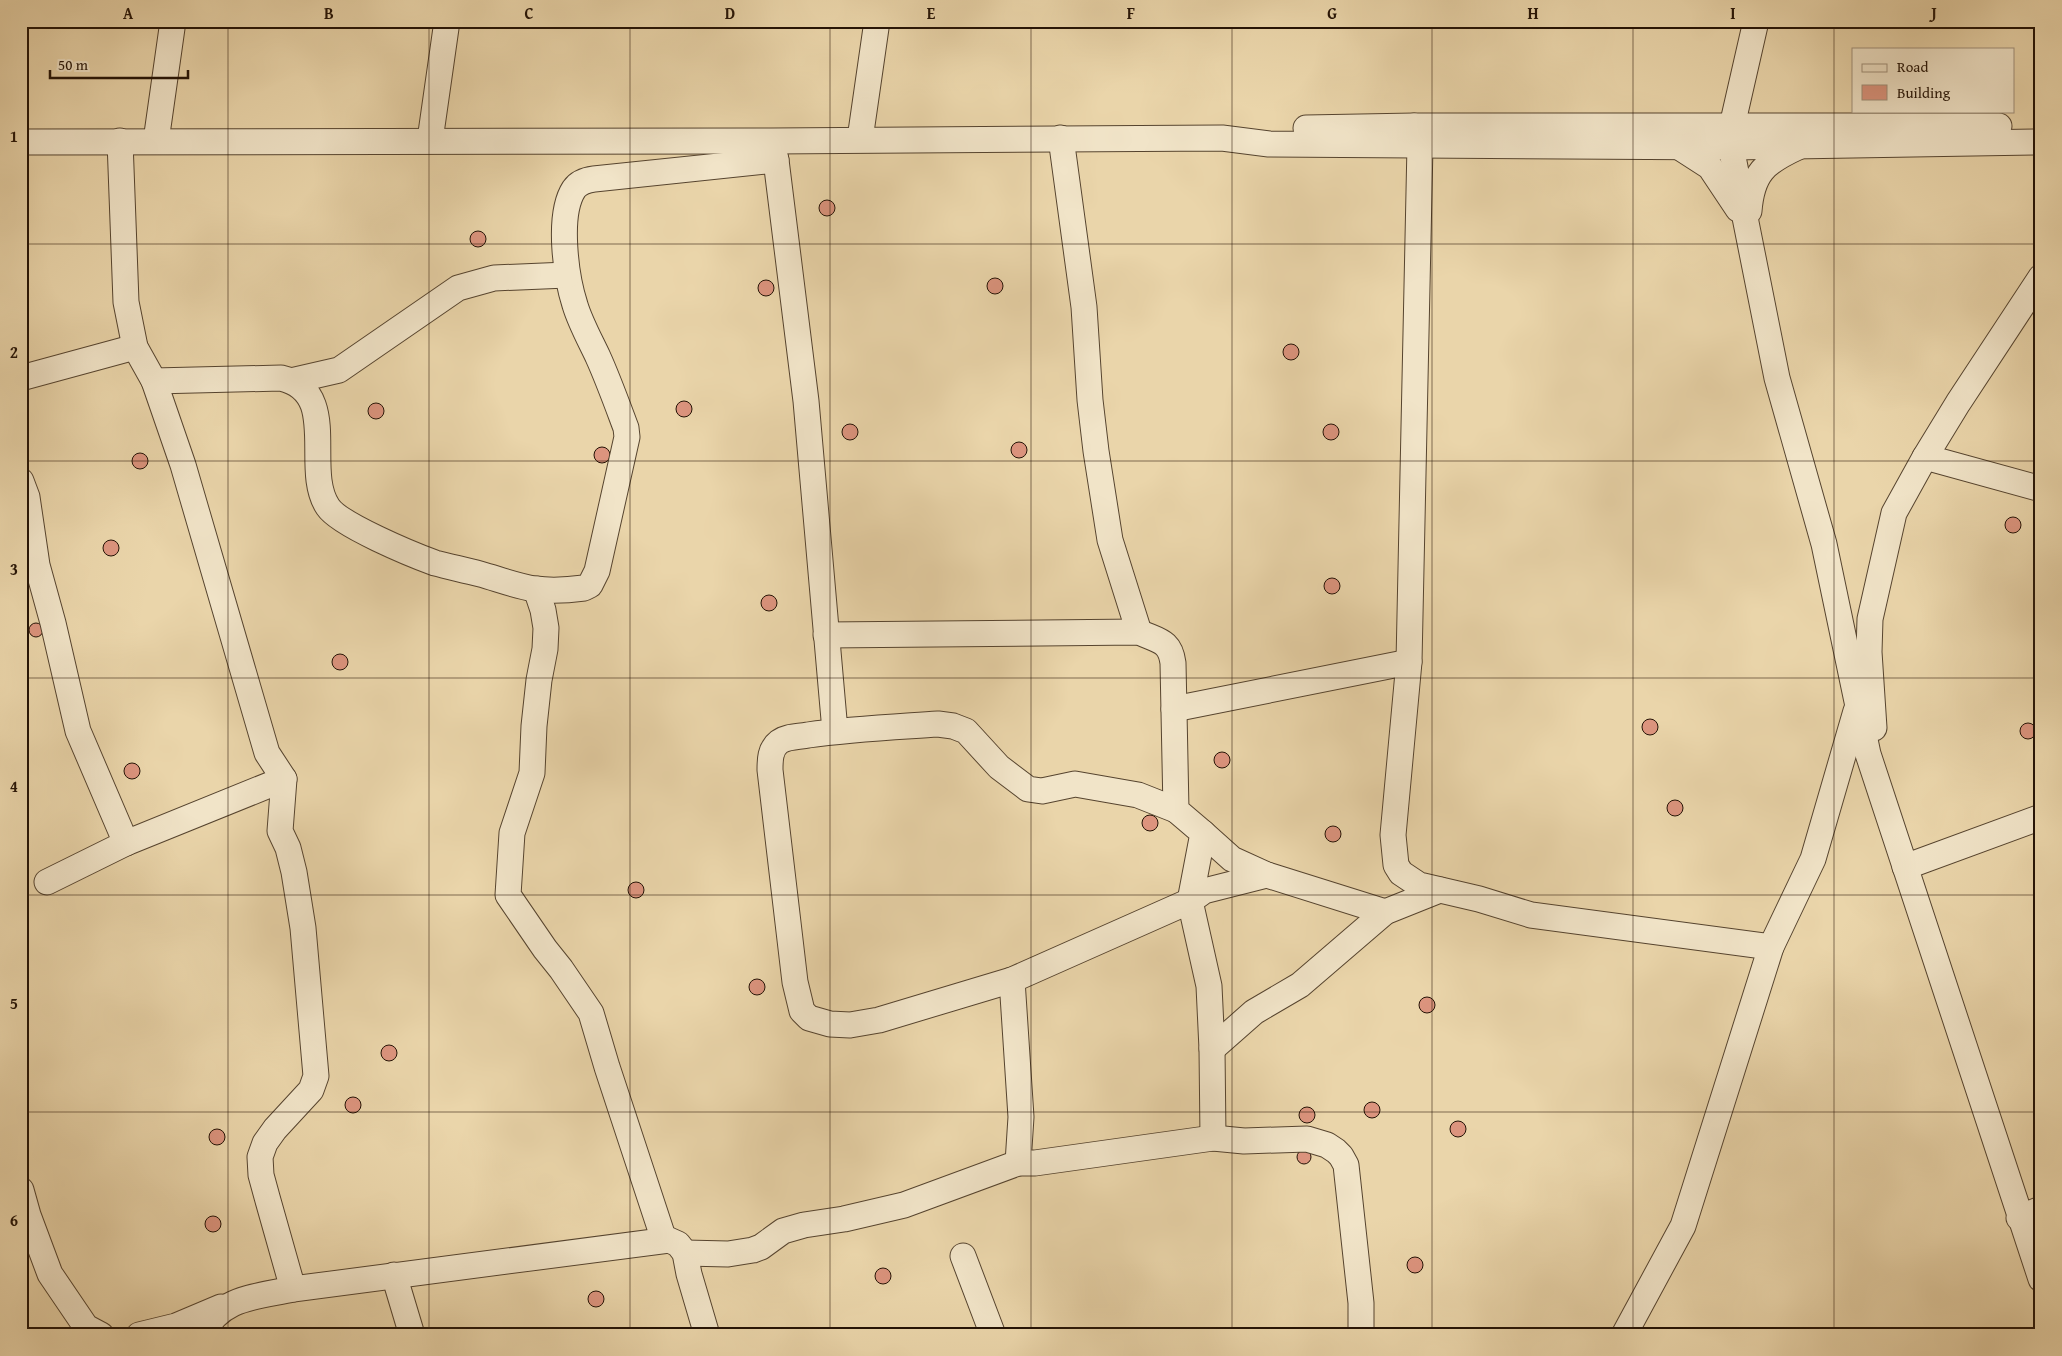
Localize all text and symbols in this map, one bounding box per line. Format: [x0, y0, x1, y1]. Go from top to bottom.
text: A [123, 1, 134, 25]
text: B [324, 1, 334, 25]
text: C [524, 1, 534, 25]
text: D [725, 1, 735, 25]
text: E [927, 1, 936, 25]
text: F [1127, 1, 1135, 25]
text: G [1327, 1, 1337, 25]
text: H [1527, 1, 1539, 25]
text: I [1730, 1, 1736, 25]
text: J [1928, 1, 1937, 25]
scale bar [50, 48, 188, 80]
legend [1852, 48, 2014, 112]
text: 50 m [58, 54, 89, 75]
text: Road [1897, 56, 1928, 77]
text: Building [1897, 82, 1951, 103]
text: 1 [10, 124, 18, 148]
text: 2 [10, 340, 18, 364]
text: 3 [10, 557, 18, 581]
text: 4 [10, 774, 18, 798]
text: 5 [10, 991, 18, 1015]
text: 6 [10, 1208, 18, 1232]

